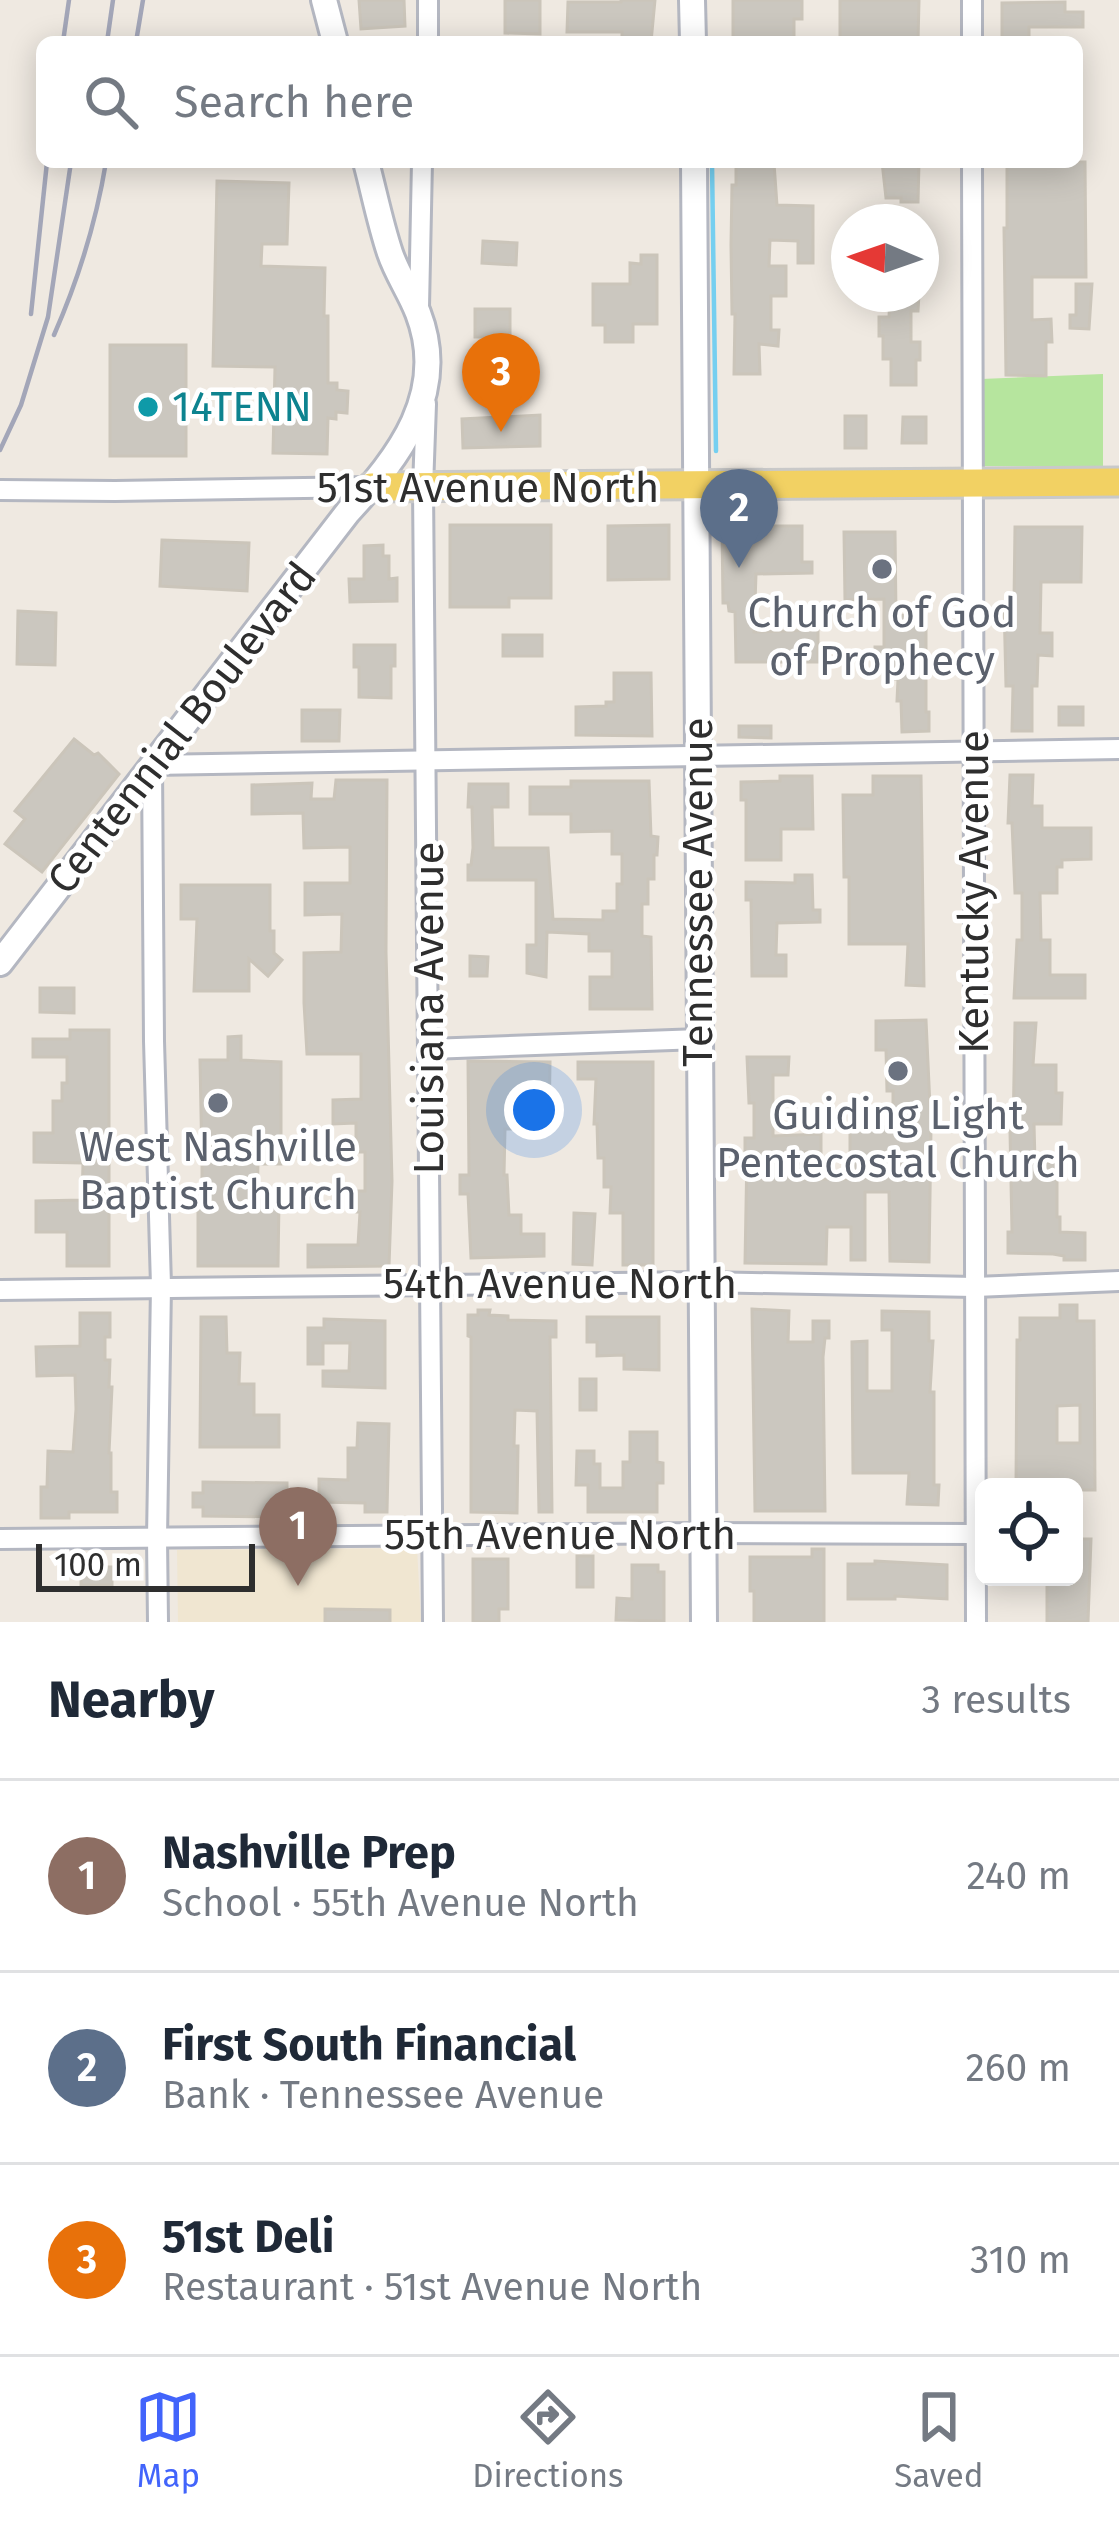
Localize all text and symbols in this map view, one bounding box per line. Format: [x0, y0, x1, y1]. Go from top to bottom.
search box [36, 36, 1083, 168]
icon: search [78, 69, 144, 135]
text: Search here [174, 75, 414, 129]
north arrow [831, 204, 939, 312]
pin: 3 [462, 333, 540, 432]
place label: 14TENN [172, 382, 312, 432]
marker: 14TENN [135, 394, 161, 420]
street label: 51st Avenue North [317, 463, 659, 513]
pin: 2 [700, 469, 778, 568]
street label: Centennial Boulevard [37, 552, 327, 904]
marker: Church of God of Prophecy [869, 556, 895, 582]
place label: Church of God of Prophecy [748, 588, 1016, 686]
street label: Tennessee Avenue [673, 717, 723, 1067]
street label: Kentucky Avenue [949, 730, 999, 1054]
street label: Louisiana Avenue [404, 842, 454, 1174]
marker: Guiding Light Pentecostal Church [885, 1058, 911, 1084]
your location [504, 1080, 564, 1140]
marker: West Nashville Baptist Church [205, 1090, 231, 1116]
place label: Guiding Light Pentecostal Church [716, 1090, 1080, 1188]
place label: West Nashville Baptist Church [79, 1122, 357, 1220]
street label: 54th Avenue North [383, 1259, 737, 1309]
map controls [975, 1478, 1083, 1586]
button: locate [975, 1478, 1083, 1586]
pin: 1 [259, 1487, 337, 1586]
street label: 55th Avenue North [384, 1510, 736, 1560]
scale bar [36, 1538, 255, 1591]
text: 100 m [54, 1545, 142, 1585]
text: Nearby [48, 1669, 214, 1731]
text: 3 results [921, 1677, 1071, 1723]
text: Nashville Prep [162, 1826, 456, 1880]
text: 1 [78, 1853, 96, 1899]
text: 240 m [966, 1853, 1071, 1899]
text: School · 55th Avenue North [162, 1880, 639, 1926]
text: First South Financial [162, 2018, 576, 2072]
text: 2 [77, 2045, 97, 2091]
text: 260 m [965, 2045, 1071, 2091]
text: Bank · Tennessee Avenue [162, 2072, 604, 2118]
text: 51st Deli [162, 2210, 334, 2264]
text: 3 [77, 2237, 97, 2283]
text: 310 m [970, 2237, 1071, 2283]
text: Restaurant · 51st Avenue North [162, 2264, 702, 2310]
tab: Map [135, 2384, 201, 2496]
tab: Directions [472, 2384, 624, 2496]
tab: Saved [894, 2384, 984, 2496]

